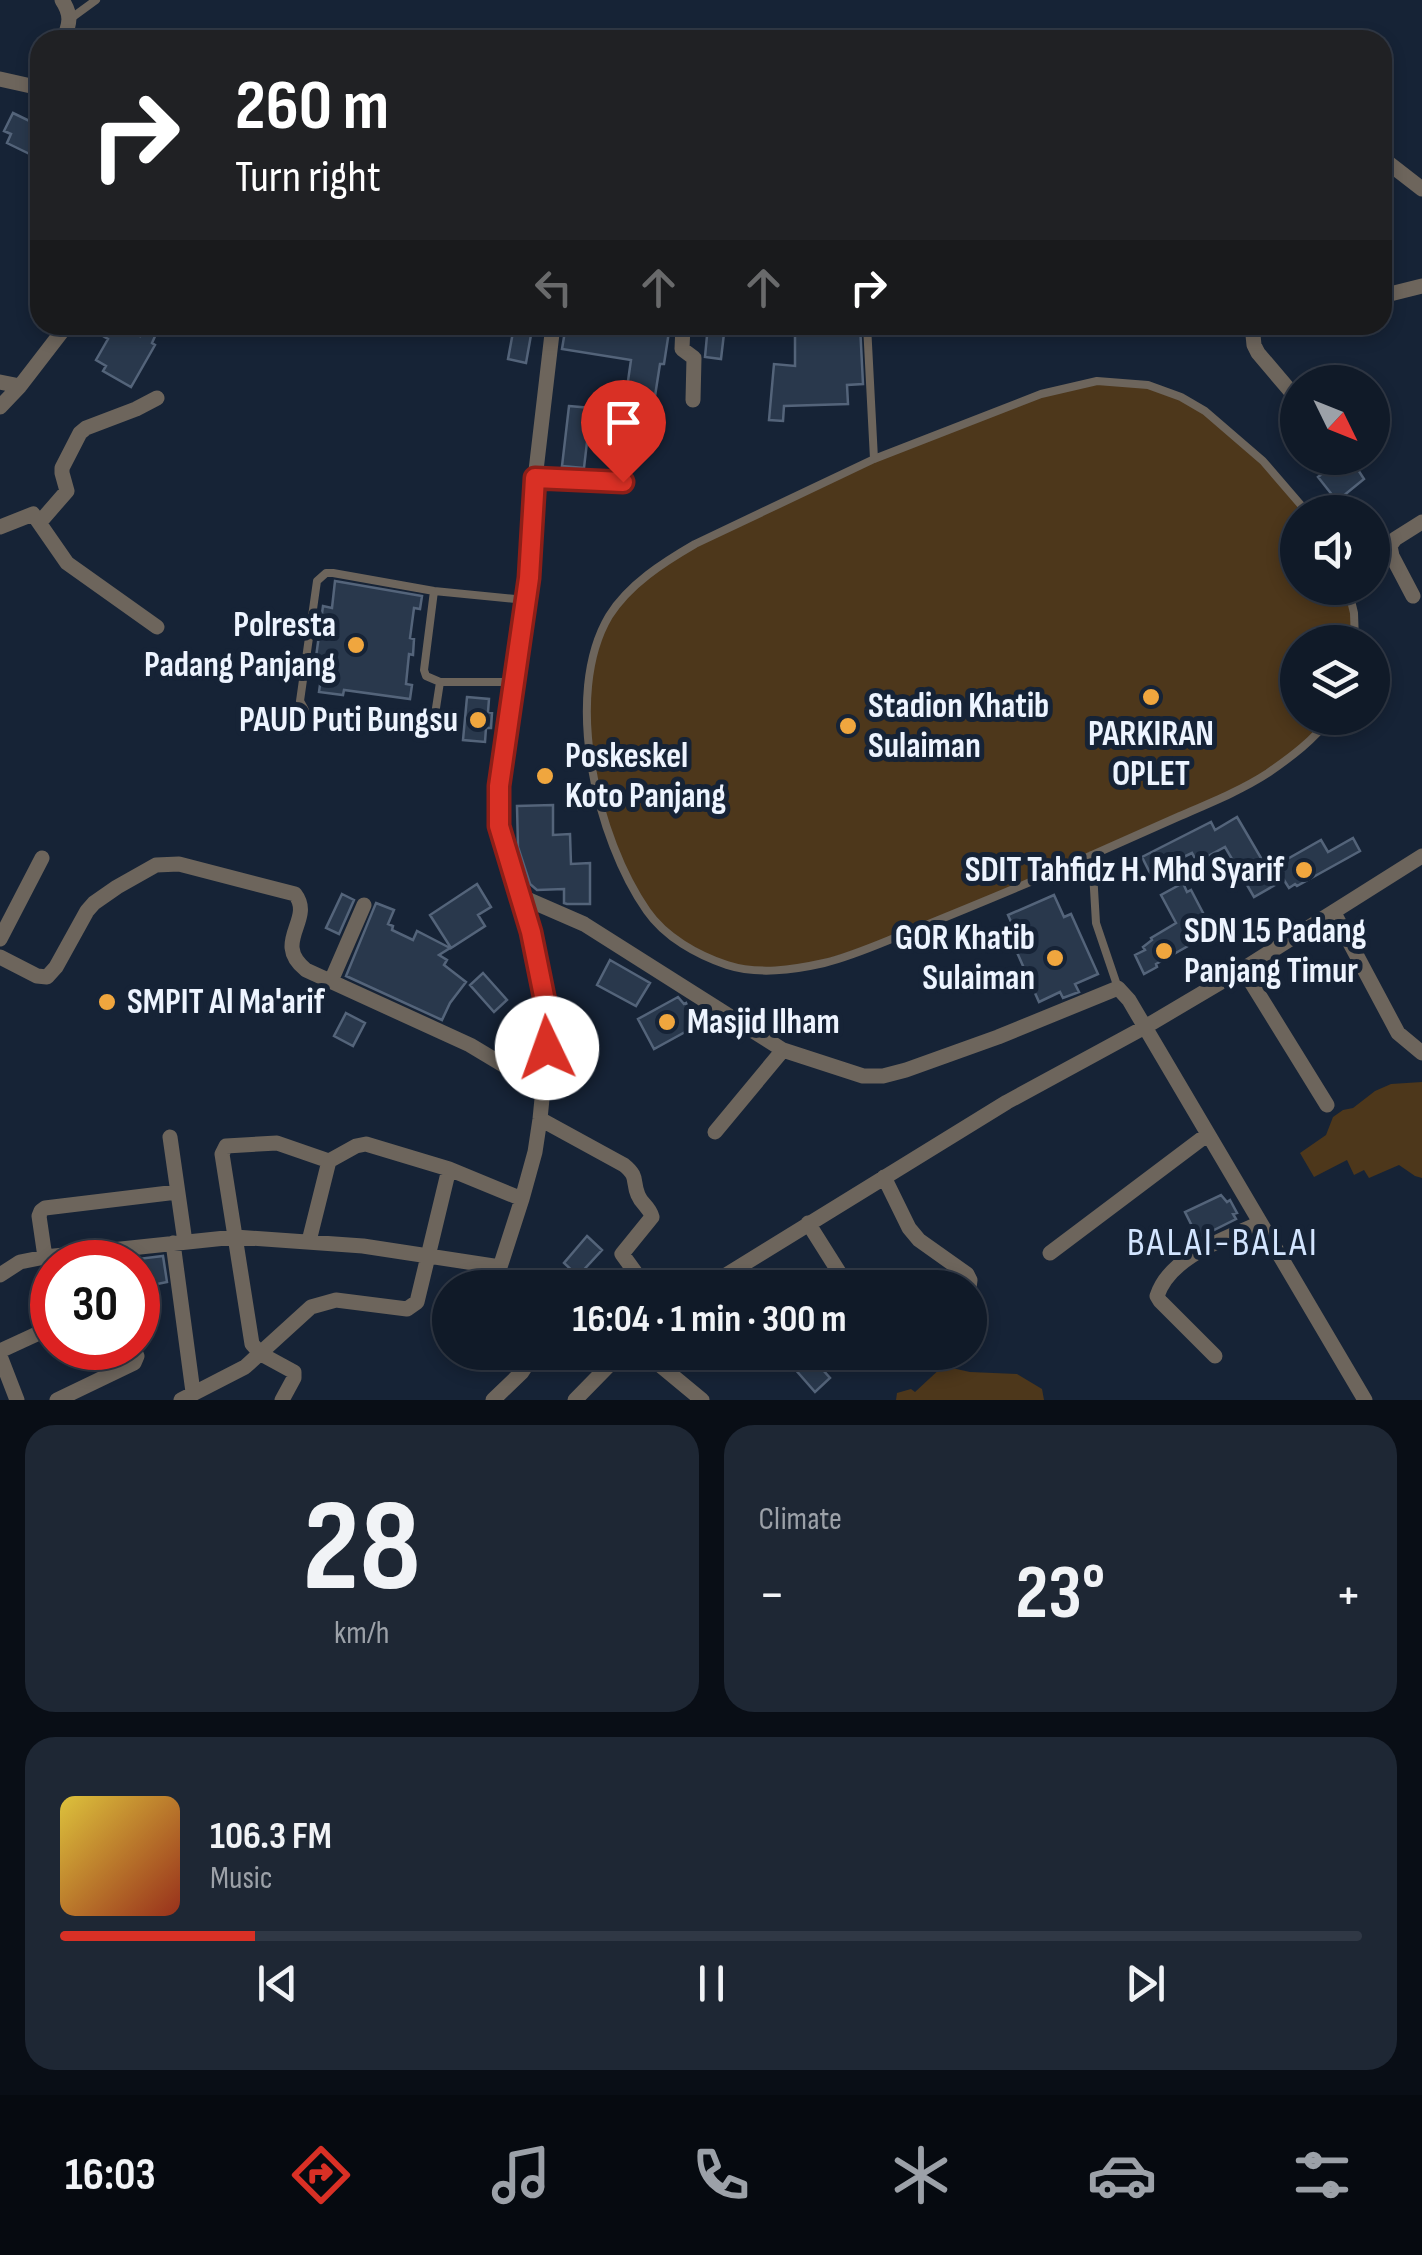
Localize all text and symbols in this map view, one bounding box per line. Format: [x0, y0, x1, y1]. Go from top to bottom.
text: 260 m [235, 65, 389, 149]
icon: right [70, 70, 200, 200]
text: Turn right [235, 150, 381, 205]
icon: left [526, 260, 581, 315]
icon: ahead [631, 260, 686, 315]
icon: ahead [736, 260, 791, 315]
icon: right [841, 260, 896, 315]
north arrow [1280, 365, 1390, 475]
map controls [1280, 365, 1390, 735]
pin [581, 380, 666, 483]
icon: arrive [596, 395, 651, 450]
button: sound [1280, 495, 1390, 605]
place label: Polresta Padang Panjang [144, 604, 336, 687]
button: layers [1280, 625, 1390, 735]
marker: Polresta Padang Panjang [345, 634, 367, 656]
place label: Stadion Khatib Sulaiman [868, 685, 1049, 768]
marker: PARKIRAN OPLET [1140, 686, 1162, 708]
place label: PAUD Puti Bungsu [239, 699, 458, 742]
marker: PAUD Puti Bungsu [467, 709, 489, 731]
place label: PARKIRAN OPLET [1088, 713, 1214, 796]
marker: Stadion Khatib Sulaiman [837, 715, 859, 737]
place label: Poskeskel Koto Panjang [565, 735, 726, 818]
marker: Poskeskel Koto Panjang [534, 765, 556, 787]
place label: SDIT Tahfidz H. Mhd Syarif [965, 849, 1285, 892]
marker: SDIT Tahfidz H. Mhd Syarif [1293, 859, 1315, 881]
place label: SDN 15 Padang Panjang Timur [1184, 910, 1367, 993]
place label: GOR Khatib Sulaiman [895, 917, 1035, 1000]
marker: SDN 15 Padang Panjang Timur [1153, 940, 1175, 962]
marker: GOR Khatib Sulaiman [1044, 947, 1066, 969]
place label: SMPIT Al Ma'arif [127, 981, 326, 1024]
marker: SMPIT Al Ma'arif [96, 991, 118, 1013]
position arrow [495, 996, 599, 1100]
place label: Masjid Ilham [687, 1001, 840, 1044]
marker: Masjid Ilham [656, 1011, 678, 1033]
district label: BALAI-BALAI [1127, 1219, 1319, 1267]
speed limit sign: 30 [30, 1240, 160, 1370]
text: 16:04 · 1 min · 300 m [573, 1297, 846, 1342]
text: 28 [303, 1471, 421, 1627]
text: Climate [759, 1500, 842, 1539]
text: 23° [1015, 1549, 1105, 1640]
text: − [759, 1562, 785, 1629]
text: + [1335, 1562, 1362, 1629]
text: km/h [334, 1614, 389, 1653]
text: 106.3 FM [210, 1814, 332, 1859]
text: Music [210, 1859, 273, 1898]
icon: previous [250, 1956, 305, 2011]
icon: pause [684, 1956, 739, 2011]
icon: next [1118, 1956, 1173, 2011]
icon: directions [286, 2140, 356, 2210]
icon: music [486, 2140, 556, 2210]
icon: phone [686, 2140, 756, 2210]
icon: climate [886, 2140, 956, 2210]
icon: car [1087, 2140, 1157, 2210]
icon: filters [1287, 2140, 1357, 2210]
text: 16:03 [65, 2148, 156, 2203]

